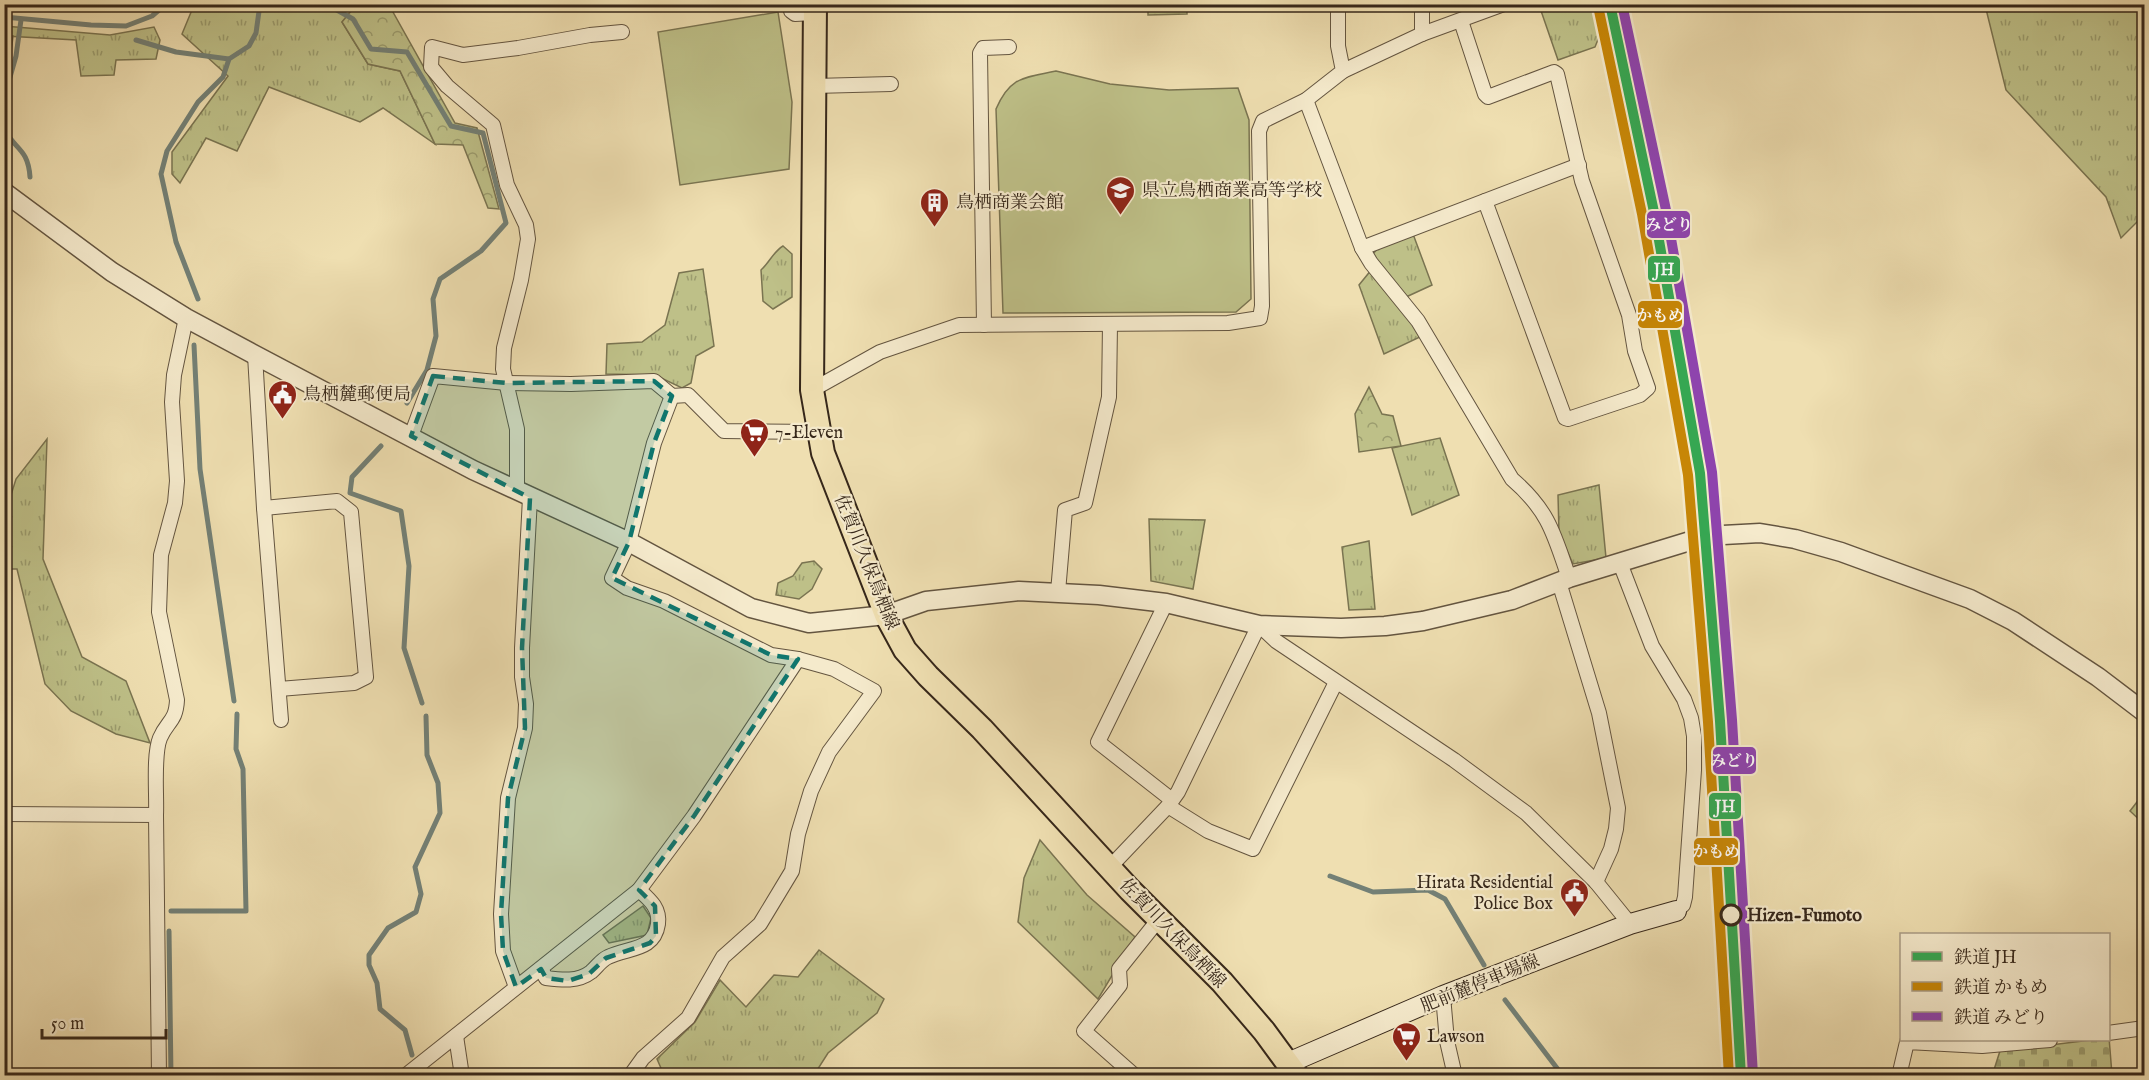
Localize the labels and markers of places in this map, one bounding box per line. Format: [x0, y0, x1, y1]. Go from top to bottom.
school or university icon: 県立鳥栖商業高等学校 [1105, 174, 1137, 216]
place label: 県立鳥栖商業高等学校 [1142, 180, 1322, 203]
building icon: 鳥栖商業会館 [919, 186, 951, 228]
place label: 鳥栖商業会館 [956, 192, 1064, 215]
public building icon: 鳥栖麓郵便局 [266, 378, 298, 420]
place label: 鳥栖麓郵便局 [303, 384, 411, 407]
supermarket icon: 7-Eleven [738, 416, 770, 458]
place label: 7-Eleven [775, 422, 844, 445]
place label: Hirata Residential Police Box [1416, 872, 1553, 916]
public building icon: Hirata Residential Police Box [1558, 876, 1590, 918]
marker: Hizen-Fumoto [1720, 904, 1742, 926]
place label: Hizen-Fumoto [1747, 905, 1862, 928]
supermarket icon: Lawson [1390, 1020, 1422, 1062]
place label: Lawson [1427, 1026, 1485, 1049]

